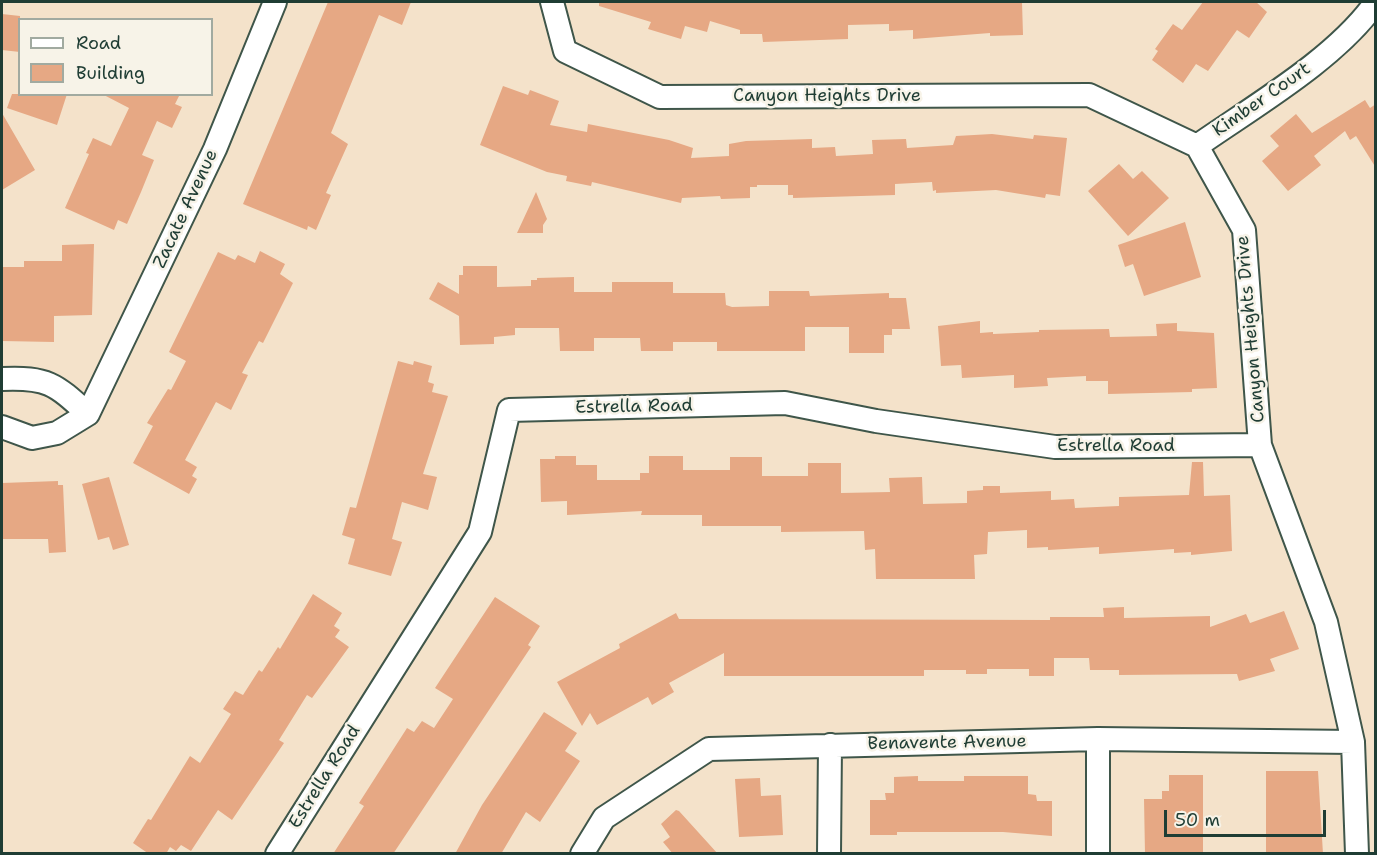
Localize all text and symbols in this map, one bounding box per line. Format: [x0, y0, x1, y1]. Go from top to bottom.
legend [18, 18, 213, 96]
text: Road [76, 31, 121, 55]
street label: Kimber Court [1209, 58, 1315, 142]
text: Building [76, 61, 145, 85]
street label: Canyon Heights Drive [733, 85, 921, 107]
street label: Zacate Avenue [149, 146, 223, 272]
street label: Canyon Heights Drive [1232, 235, 1270, 423]
street label: Estrella Road [575, 395, 693, 419]
street label: Estrella Road [1057, 435, 1175, 457]
street label: Estrella Road [285, 721, 365, 833]
street label: Benavente Avenue [867, 731, 1027, 755]
scale bar [1167, 798, 1329, 836]
text: 50 m [1175, 808, 1220, 832]

